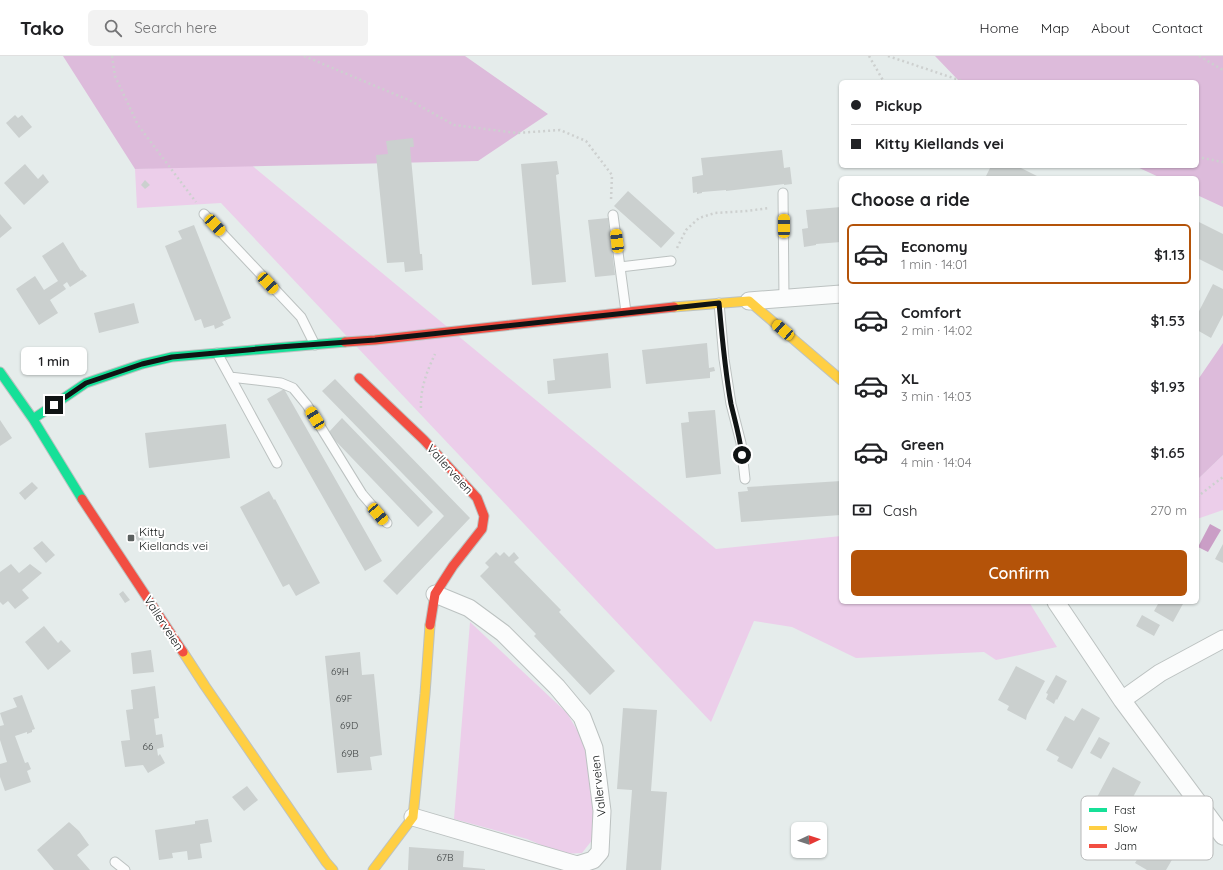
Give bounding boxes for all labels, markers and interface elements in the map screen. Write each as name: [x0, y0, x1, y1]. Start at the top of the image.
search box: [88, 10, 368, 46]
text: Tako: [20, 16, 64, 40]
icon: search: [102, 17, 124, 39]
text: Search here: [134, 18, 217, 37]
text: Home: [980, 19, 1019, 37]
text: Map: [1041, 19, 1069, 37]
text: About: [1091, 19, 1130, 37]
text: Contact: [1152, 19, 1203, 37]
text: Pickup: [875, 96, 922, 115]
text: Kitty Kiellands vei: [875, 134, 1004, 153]
text: Choose a ride: [851, 188, 970, 211]
car: [202, 212, 228, 238]
car: [778, 214, 790, 238]
car: [610, 228, 624, 254]
icon: car: [853, 236, 889, 272]
text: Economy: [901, 237, 968, 256]
text: $1.13: [1154, 245, 1185, 264]
text: 1 min · 14:01: [901, 256, 968, 272]
car: [255, 270, 281, 296]
icon: car: [853, 302, 889, 338]
text: Comfort: [901, 303, 962, 322]
text: $1.53: [1151, 311, 1185, 330]
car: [770, 318, 796, 342]
text: 2 min · 14:02: [901, 322, 972, 338]
callout: 1 min: [21, 347, 87, 375]
text: 1 min: [38, 353, 70, 369]
icon: car: [853, 368, 889, 404]
text: XL: [901, 369, 919, 388]
text: $1.93: [1151, 377, 1185, 396]
text: 3 min · 14:03: [901, 388, 972, 404]
route end: [45, 396, 63, 414]
car: [304, 405, 326, 431]
icon: car: [853, 434, 889, 470]
text: Green: [901, 435, 944, 454]
street label: Vallerveien: [424, 441, 476, 497]
text: $1.65: [1150, 443, 1185, 462]
route start: [733, 446, 751, 464]
text: 4 min · 14:04: [901, 454, 972, 470]
icon: cash: [851, 499, 873, 521]
car: [366, 501, 390, 527]
text: Cash: [883, 501, 917, 520]
text: 270 m: [1150, 502, 1187, 518]
place label: Kitty Kiellands vei: [139, 524, 208, 553]
marker: Kitty Kiellands vei: [126, 533, 136, 543]
button: Confirm: [851, 550, 1187, 596]
street label: Vallerveien: [141, 593, 187, 653]
house number: 69H: [331, 665, 349, 678]
house number: 69F: [336, 692, 353, 705]
house number: 69D: [340, 719, 358, 732]
house number: 66: [143, 740, 154, 753]
house number: 69B: [341, 747, 359, 760]
street label: Vallerveien: [587, 754, 609, 818]
legend: [1081, 796, 1213, 860]
text: Fast: [1114, 803, 1136, 817]
text: Slow: [1114, 821, 1138, 835]
north arrow: [791, 822, 827, 858]
map controls: [791, 822, 827, 858]
text: Jam: [1114, 839, 1137, 853]
house number: 67B: [436, 851, 454, 864]

